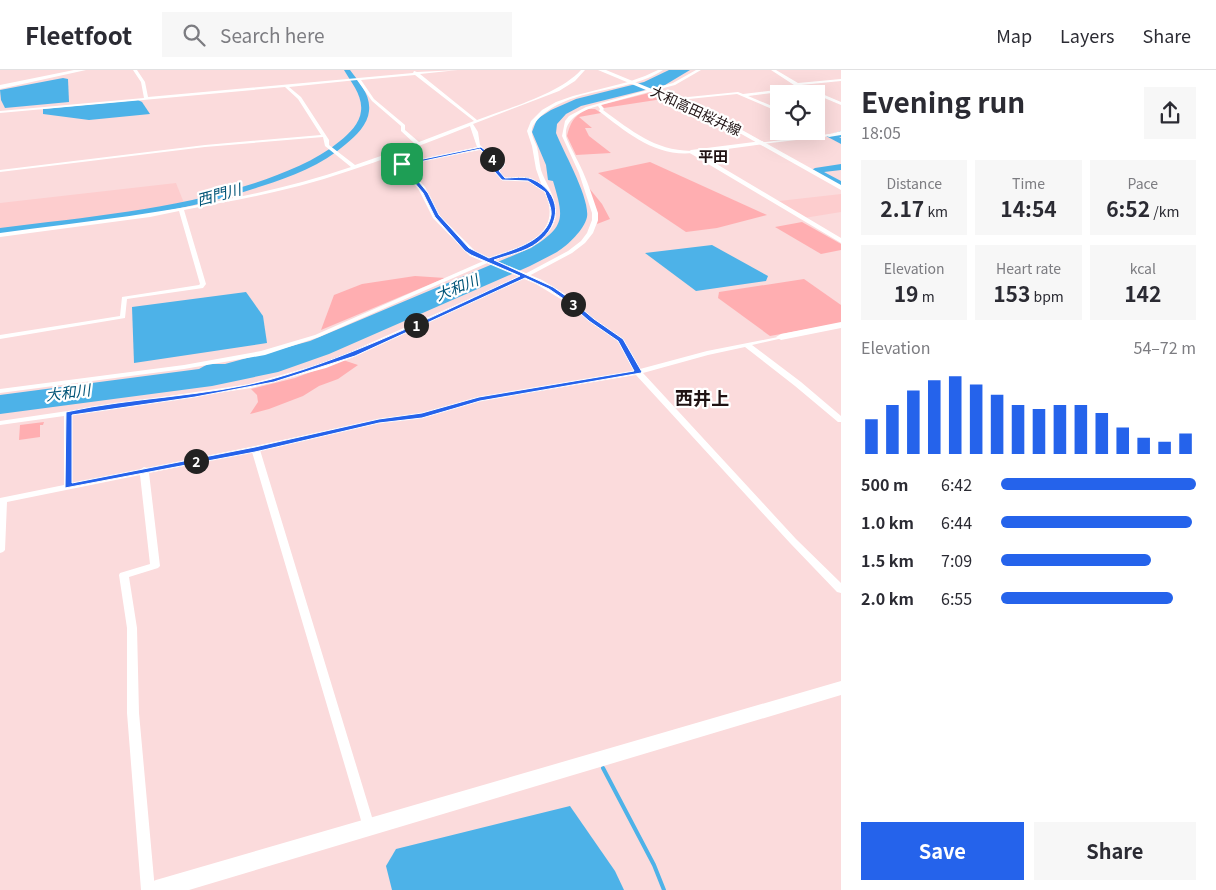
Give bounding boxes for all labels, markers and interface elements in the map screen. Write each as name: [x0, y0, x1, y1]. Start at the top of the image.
search box: [162, 12, 512, 57]
text: Fleetfoot: [25, 17, 132, 52]
icon: search: [180, 21, 208, 49]
text: Search here: [220, 21, 325, 48]
text: Map: [996, 22, 1032, 48]
text: Layers: [1060, 22, 1115, 48]
text: Share: [1143, 22, 1191, 48]
street label: 大和高田桜井線: [648, 80, 745, 140]
text: Evening run: [861, 81, 1025, 121]
map controls: [770, 85, 825, 140]
button: locate: [770, 85, 825, 140]
button: share: [1144, 87, 1196, 139]
text: 18:05: [861, 120, 901, 144]
pin: [381, 143, 423, 185]
district label: 平田: [698, 145, 728, 166]
pin: 4: [480, 146, 504, 172]
text: 4: [488, 149, 497, 169]
icon: arrive: [388, 150, 416, 178]
text: Distance: [886, 173, 942, 193]
text: Time: [1012, 173, 1045, 193]
text: Pace: [1128, 173, 1158, 193]
water label: 西門川: [194, 177, 245, 210]
text: 2.17: [880, 193, 924, 223]
text: 14:54: [1000, 193, 1057, 223]
text: 6:52: [1106, 193, 1150, 223]
text: km: [924, 201, 948, 221]
text: /km: [1150, 201, 1179, 221]
text: Elevation: [884, 258, 945, 278]
text: Heart rate: [996, 258, 1061, 278]
text: kcal: [1130, 258, 1156, 278]
water label: 大和川: [432, 268, 483, 305]
text: 19: [894, 278, 919, 308]
text: 153: [993, 278, 1030, 308]
text: 142: [1124, 278, 1161, 308]
text: m: [919, 286, 935, 306]
text: bpm: [1030, 286, 1064, 306]
pin: 3: [560, 292, 586, 316]
text: 3: [569, 294, 578, 314]
pin: 1: [404, 312, 428, 338]
text: 1: [412, 315, 421, 335]
text: Elevation: [861, 335, 930, 359]
text: 54–72 m: [1134, 335, 1196, 359]
water label: 大和川: [44, 378, 93, 405]
district label: 西井上: [675, 384, 729, 410]
pin: 2: [184, 448, 208, 474]
text: 2: [192, 451, 201, 471]
text: 500 m: [861, 472, 908, 496]
text: 6:42: [941, 472, 972, 496]
text: 1.0 km: [861, 510, 914, 534]
text: 6:44: [941, 510, 972, 534]
text: 1.5 km: [861, 548, 914, 572]
text: 7:09: [941, 548, 972, 572]
text: 2.0 km: [861, 586, 914, 610]
text: 6:55: [941, 586, 972, 610]
button: Save: [861, 822, 1024, 880]
button: Share: [1034, 822, 1196, 880]

